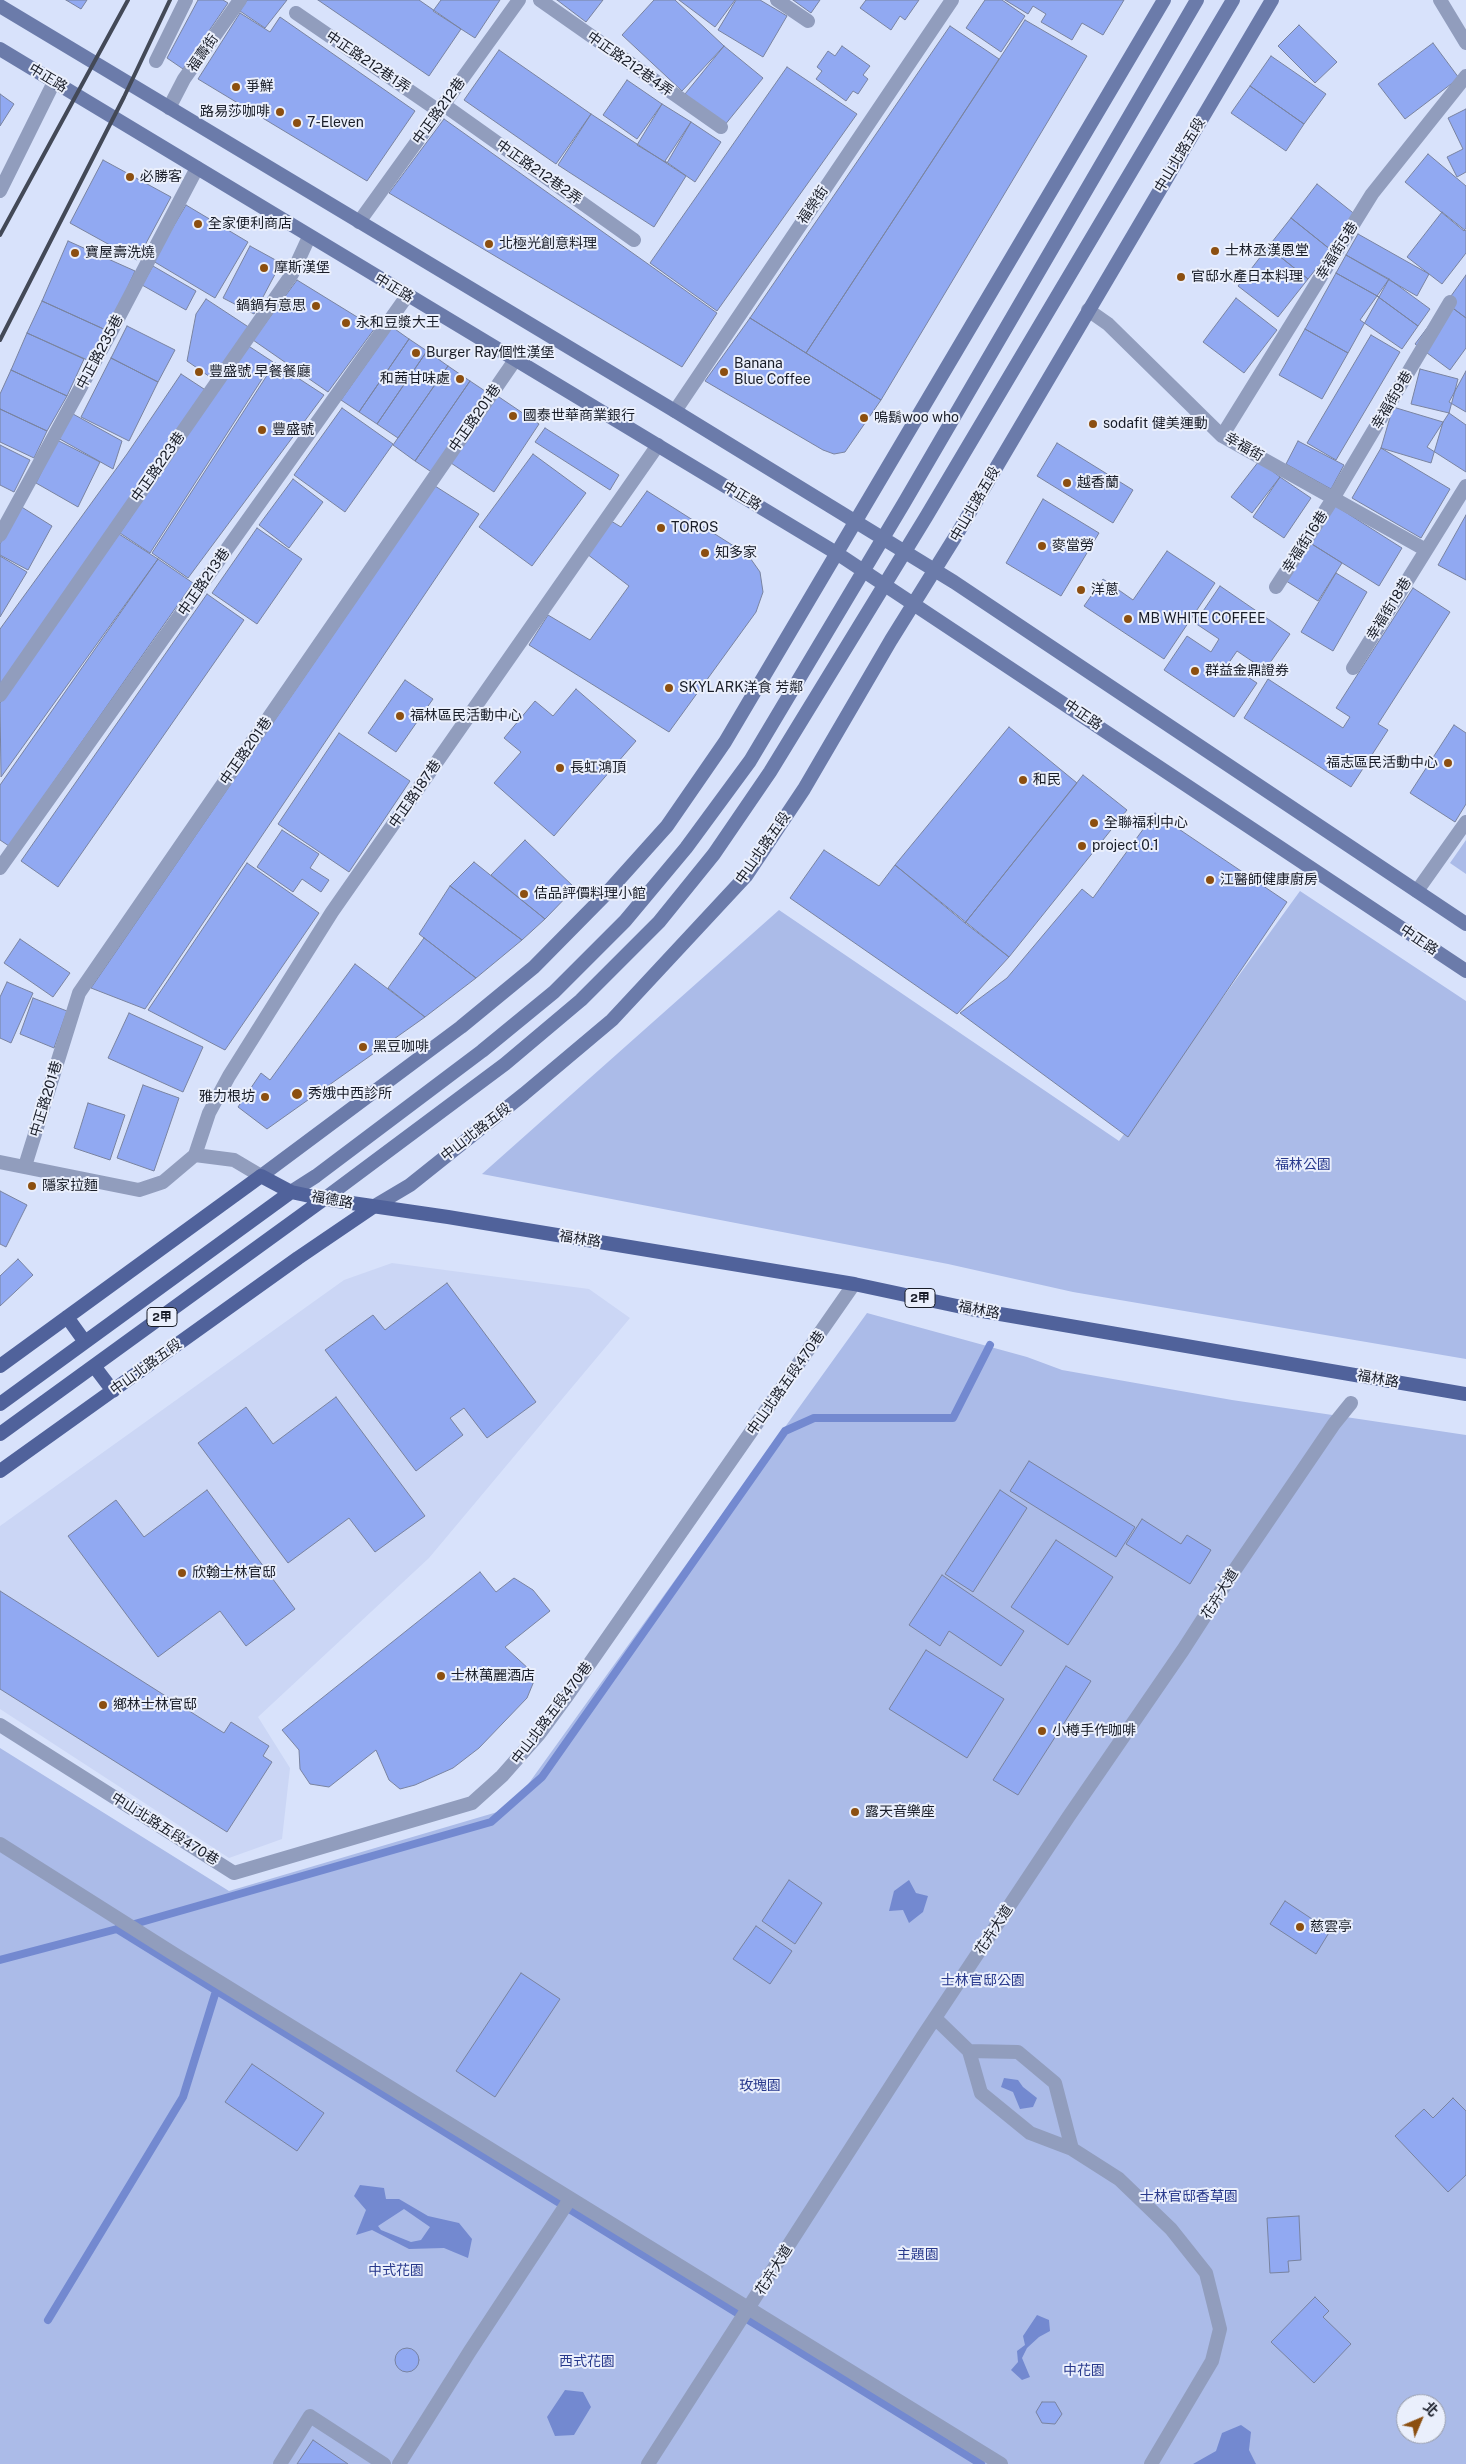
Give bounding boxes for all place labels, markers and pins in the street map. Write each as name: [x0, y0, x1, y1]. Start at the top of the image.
place label: 爭鮮: [246, 79, 274, 95]
marker: 爭鮮: [230, 81, 242, 93]
place label: 路易莎咖啡: [200, 104, 270, 120]
marker: 路易莎咖啡: [274, 106, 286, 118]
place label: 7-Eleven: [307, 115, 364, 131]
marker: 7-Eleven: [291, 117, 303, 129]
place label: 必勝客: [140, 169, 182, 185]
marker: 必勝客: [124, 171, 136, 183]
place label: 全家便利商店: [208, 216, 292, 232]
marker: 全家便利商店: [192, 218, 204, 230]
place label: 北極光創意料理: [499, 236, 597, 252]
marker: 北極光創意料理: [483, 238, 495, 250]
place label: 士林丞漢恩堂: [1225, 243, 1309, 259]
place label: 寶屋壽洗燒: [85, 245, 155, 261]
marker: 士林丞漢恩堂: [1209, 245, 1221, 257]
marker: 寶屋壽洗燒: [69, 247, 81, 259]
place label: 摩斯漢堡: [274, 260, 330, 276]
marker: 摩斯漢堡: [258, 262, 270, 274]
place label: 官邸水產日本料理: [1191, 269, 1303, 285]
marker: 官邸水產日本料理: [1175, 271, 1187, 283]
place label: 鍋鍋有意思: [236, 298, 306, 314]
marker: 鍋鍋有意思: [310, 300, 322, 312]
place label: 永和豆漿大王: [356, 315, 440, 331]
marker: 永和豆漿大王: [340, 317, 352, 329]
place label: Burger Ray個性漢堡: [426, 345, 554, 361]
marker: Burger Ray個性漢堡: [410, 347, 422, 359]
place label: Banana Blue Coffee: [734, 356, 811, 388]
place label: 豐盛號 早餐餐廳: [209, 364, 310, 380]
marker: 豐盛號 早餐餐廳: [193, 366, 205, 378]
marker: Banana Blue Coffee: [718, 366, 730, 378]
place label: 和茜甘味處: [380, 371, 450, 387]
marker: 和茜甘味處: [454, 373, 466, 385]
place label: 國泰世華商業銀行: [523, 408, 635, 424]
marker: 國泰世華商業銀行: [507, 410, 519, 422]
place label: 嗚鬍woo who: [874, 410, 959, 426]
marker: 嗚鬍woo who: [858, 412, 870, 424]
place label: sodafit 健美運動: [1103, 416, 1208, 432]
marker: sodafit 健美運動: [1087, 418, 1099, 430]
place label: 豐盛號: [272, 422, 314, 438]
marker: 豐盛號: [256, 424, 268, 436]
place label: 越香蘭: [1077, 475, 1119, 491]
marker: 越香蘭: [1061, 477, 1073, 489]
place label: TOROS: [671, 520, 718, 536]
marker: TOROS: [655, 522, 667, 534]
place label: 麥當勞: [1052, 538, 1094, 554]
marker: 麥當勞: [1036, 540, 1048, 552]
place label: 知多家: [715, 545, 757, 561]
marker: 知多家: [699, 547, 711, 559]
place label: 洋蔥: [1091, 582, 1119, 598]
marker: 洋蔥: [1075, 584, 1087, 596]
place label: MB WHITE COFFEE: [1138, 611, 1266, 627]
marker: MB WHITE COFFEE: [1122, 613, 1134, 625]
place label: 群益金鼎證券: [1205, 663, 1289, 679]
marker: 群益金鼎證券: [1189, 665, 1201, 677]
place label: SKYLARK洋食 芳鄰: [679, 680, 803, 696]
marker: SKYLARK洋食 芳鄰: [663, 682, 675, 694]
place label: 福林區民活動中心: [410, 708, 522, 724]
marker: 福林區民活動中心: [394, 710, 406, 722]
place label: 福志區民活動中心: [1326, 755, 1438, 771]
marker: 福志區民活動中心: [1442, 757, 1454, 769]
place label: 長虹鴻頂: [570, 760, 626, 776]
marker: 長虹鴻頂: [554, 762, 566, 774]
place label: 和民: [1033, 772, 1061, 788]
marker: 和民: [1017, 774, 1029, 786]
place label: 全聯福利中心: [1104, 815, 1188, 831]
marker: 全聯福利中心: [1088, 817, 1100, 829]
place label: project 0.1: [1092, 838, 1159, 854]
marker: project 0.1: [1076, 840, 1088, 852]
place label: 江醫師健康廚房: [1220, 872, 1318, 888]
marker: 江醫師健康廚房: [1204, 874, 1216, 886]
place label: 佶品評價料理小館: [534, 886, 646, 902]
marker: 佶品評價料理小館: [518, 888, 530, 900]
place label: 黑豆咖啡: [373, 1039, 429, 1055]
marker: 黑豆咖啡: [357, 1041, 369, 1053]
place label: 秀娥中西診所: [308, 1086, 392, 1102]
marker: 秀娥中西診所: [290, 1087, 304, 1101]
place label: 雅力根坊: [199, 1089, 255, 1105]
marker: 雅力根坊: [259, 1091, 271, 1103]
place label: 隱家拉麵: [42, 1178, 98, 1194]
marker: 隱家拉麵: [26, 1180, 38, 1192]
place label: 欣翰士林官邸: [192, 1565, 276, 1581]
marker: 欣翰士林官邸: [176, 1567, 188, 1579]
place label: 士林萬麗酒店: [451, 1668, 535, 1684]
marker: 士林萬麗酒店: [435, 1670, 447, 1682]
place label: 鄉林士林官邸: [113, 1697, 197, 1713]
marker: 鄉林士林官邸: [97, 1699, 109, 1711]
place label: 小樽手作咖啡: [1052, 1723, 1136, 1739]
marker: 小樽手作咖啡: [1036, 1725, 1048, 1737]
place label: 露天音樂座: [865, 1804, 935, 1820]
marker: 露天音樂座: [849, 1806, 861, 1818]
place label: 慈雲亭: [1310, 1919, 1352, 1935]
marker: 慈雲亭: [1294, 1921, 1306, 1933]

